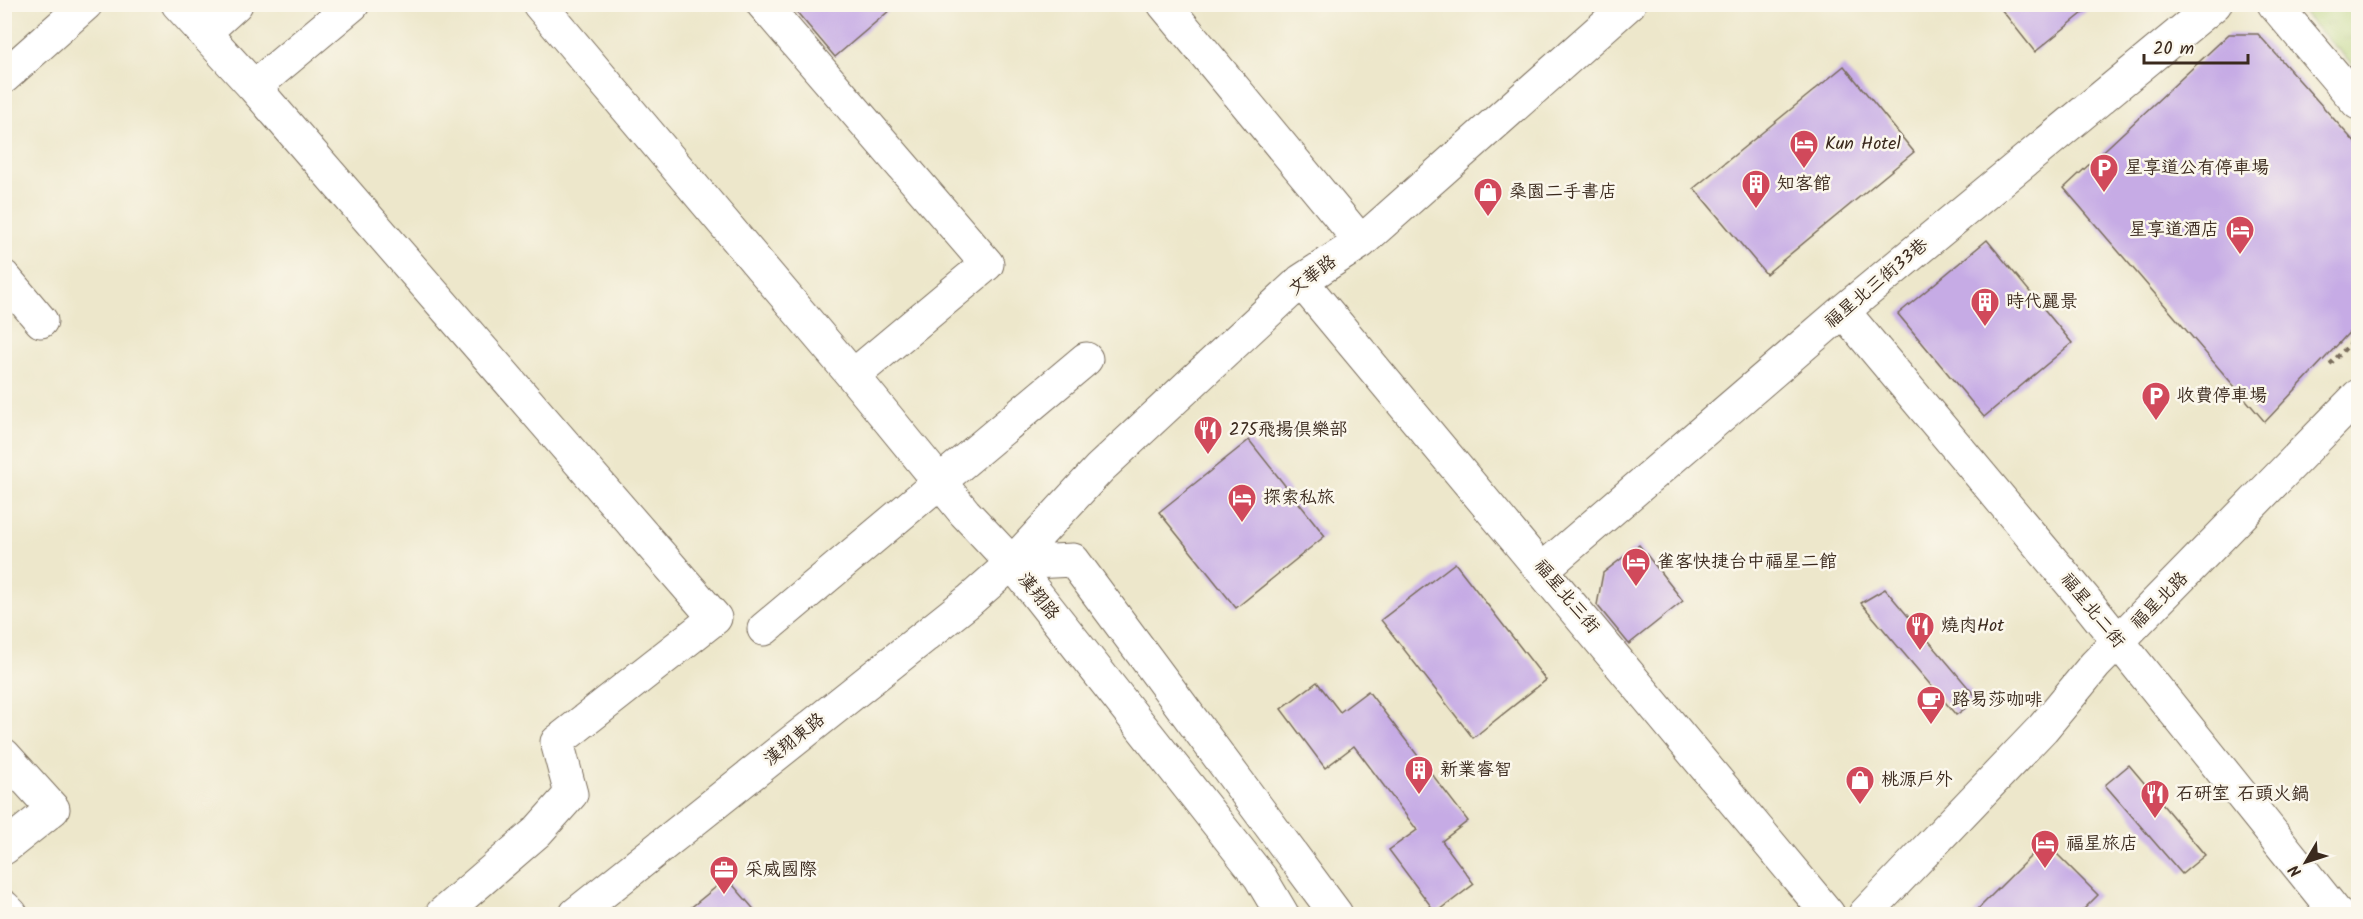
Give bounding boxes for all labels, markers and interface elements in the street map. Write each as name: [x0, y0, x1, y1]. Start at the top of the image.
scale bar: [2144, 27, 2248, 65]
text: 20 m: [2153, 35, 2194, 64]
hotel icon: Kun Hotel: [1788, 128, 1820, 170]
place label: Kun Hotel: [1825, 130, 1901, 159]
parking icon: 星享道公有停車場: [2088, 152, 2120, 194]
place label: 星享道公有停車場: [2125, 154, 2269, 183]
building icon: 知客館: [1740, 168, 1772, 210]
place label: 知客館: [1777, 170, 1831, 199]
shop icon: 桑園二手書店: [1472, 176, 1504, 218]
place label: 桑園二手書店: [1509, 178, 1617, 207]
hotel icon: 星享道酒店: [2224, 214, 2256, 256]
place label: 星享道酒店: [2129, 216, 2219, 245]
street label: 福星北三街33巷: [1818, 232, 1936, 336]
street label: 文華路: [1283, 248, 1343, 304]
building icon: 時代麗景: [1969, 286, 2001, 328]
place label: 時代麗景: [2006, 288, 2078, 317]
parking icon: 收費停車場: [2140, 380, 2172, 422]
place label: 收費停車場: [2177, 382, 2267, 411]
restaurant icon: 275飛揚俱樂部: [1192, 414, 1224, 456]
place label: 275飛揚俱樂部: [1229, 416, 1347, 445]
hotel icon: 探索私旅: [1226, 482, 1258, 524]
place label: 探索私旅: [1263, 484, 1335, 513]
hotel icon: 雀客快捷台中福星二館: [1620, 546, 1652, 588]
place label: 雀客快捷台中福星二館: [1657, 548, 1837, 577]
street label: 福星北三街: [1526, 553, 1606, 641]
street label: 福星北路: [2124, 565, 2196, 637]
street label: 漢翔路: [1010, 567, 1066, 627]
street label: 福星北二街: [2052, 567, 2132, 655]
restaurant icon: 燒肉Hot: [1904, 610, 1936, 652]
place label: 燒肉Hot: [1941, 612, 2005, 641]
cafe icon: 路易莎咖啡: [1915, 684, 1947, 726]
place label: 路易莎咖啡: [1952, 686, 2042, 715]
street label: 漢翔東路: [758, 706, 832, 774]
building icon: 新業睿智: [1403, 754, 1435, 796]
place label: 新業睿智: [1440, 756, 1512, 785]
shop icon: 桃源戶外: [1844, 764, 1876, 806]
place label: 桃源戶外: [1881, 766, 1953, 795]
restaurant icon: 石研室 石頭火鍋: [2139, 778, 2171, 820]
place label: 石研室 石頭火鍋: [2176, 780, 2309, 809]
hotel icon: 福星旅店: [2029, 828, 2061, 870]
place label: 福星旅店: [2066, 830, 2138, 859]
north arrow: [2276, 832, 2336, 892]
office icon: 采威國際: [708, 854, 740, 896]
place label: 采威國際: [745, 856, 817, 885]
text: N: [2283, 859, 2308, 882]

